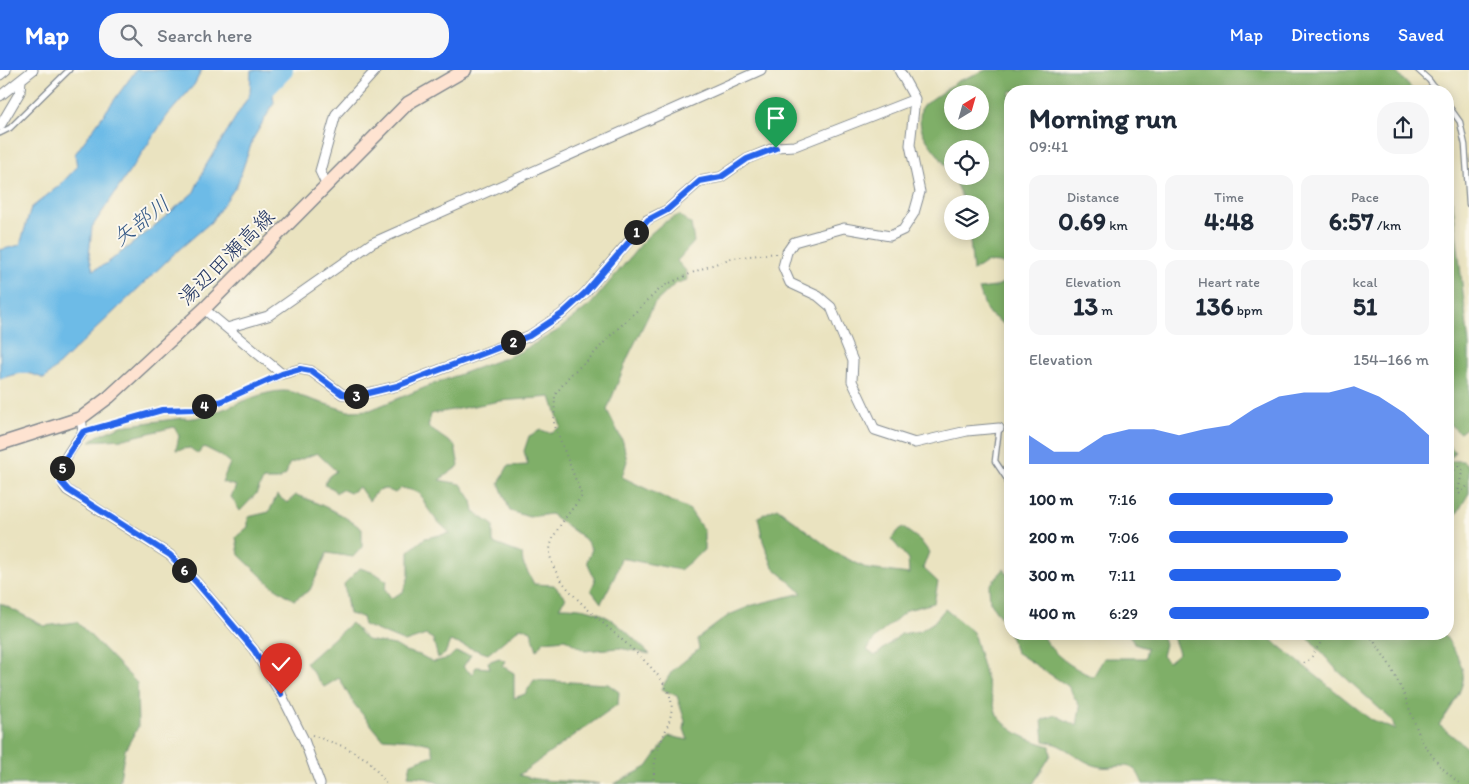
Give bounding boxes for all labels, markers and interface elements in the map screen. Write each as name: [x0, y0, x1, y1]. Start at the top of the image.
search box: [99, 13, 449, 58]
text: Map: [25, 21, 69, 50]
icon: search: [117, 21, 145, 49]
text: Search here: [157, 24, 252, 47]
text: Map: [1230, 24, 1263, 46]
text: Directions: [1291, 24, 1370, 46]
text: Saved: [1398, 24, 1444, 46]
north arrow: [944, 85, 989, 130]
map controls: [944, 85, 989, 240]
pin: [755, 97, 797, 148]
text: Morning run: [1029, 101, 1177, 135]
button: share: [1377, 102, 1429, 154]
icon: arrive: [762, 104, 790, 132]
text: 09:41: [1029, 137, 1068, 156]
button: locate: [944, 140, 989, 185]
text: Distance: [1067, 189, 1119, 206]
text: Time: [1214, 189, 1244, 206]
text: Pace: [1351, 189, 1379, 206]
water label: 矢部川: [107, 190, 175, 252]
button: layers: [944, 195, 989, 240]
street label: 湯辺田瀬高線: [173, 204, 279, 310]
text: 0.69: [1058, 206, 1106, 236]
text: 4:48: [1204, 206, 1254, 236]
text: 6:57: [1329, 206, 1374, 236]
text: km: [1106, 217, 1128, 234]
text: /km: [1374, 217, 1401, 234]
pin: 1: [624, 220, 648, 244]
text: 1: [633, 224, 640, 241]
text: Elevation: [1065, 274, 1121, 291]
text: Heart rate: [1198, 274, 1260, 291]
text: kcal: [1353, 274, 1377, 291]
text: 13: [1073, 291, 1098, 321]
text: 136: [1195, 291, 1234, 321]
text: 51: [1353, 291, 1377, 321]
text: m: [1098, 302, 1113, 319]
text: bpm: [1234, 302, 1263, 319]
pin: 2: [500, 330, 526, 354]
text: 2: [510, 334, 517, 351]
text: Elevation: [1029, 350, 1093, 369]
text: 154–166 m: [1353, 350, 1429, 369]
pin: 3: [344, 384, 368, 408]
text: 3: [353, 388, 360, 405]
pin: 4: [192, 394, 216, 418]
text: 4: [200, 398, 209, 415]
pin: 5: [50, 456, 74, 480]
text: 5: [59, 460, 66, 477]
text: 100 m: [1029, 490, 1073, 509]
text: 7:16: [1109, 490, 1137, 509]
text: 200 m: [1029, 528, 1074, 547]
text: 7:06: [1109, 528, 1139, 547]
pin: 6: [172, 558, 196, 582]
text: 6: [181, 562, 188, 579]
text: 300 m: [1029, 566, 1075, 585]
text: 7:11: [1109, 566, 1136, 585]
text: 400 m: [1029, 604, 1075, 623]
text: 6:29: [1109, 604, 1138, 623]
pin: [260, 643, 302, 694]
icon: check: [267, 650, 295, 678]

